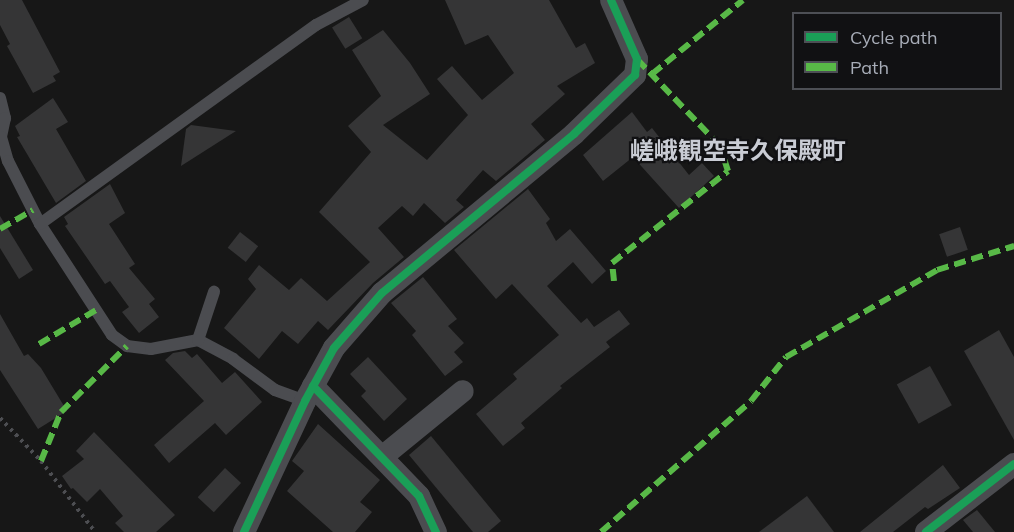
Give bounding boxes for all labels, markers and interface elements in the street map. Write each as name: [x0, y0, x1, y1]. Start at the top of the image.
legend: [792, 12, 1002, 90]
text: Cycle path: [850, 26, 937, 49]
text: Path: [850, 56, 889, 79]
district label: 嵯峨観空寺久保殿町: [630, 137, 846, 165]

